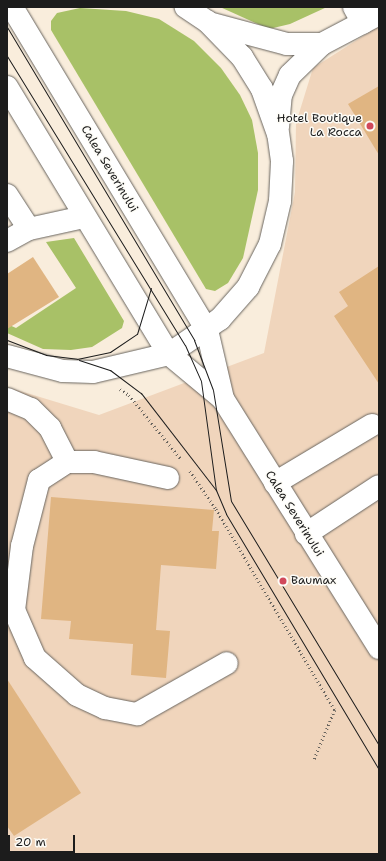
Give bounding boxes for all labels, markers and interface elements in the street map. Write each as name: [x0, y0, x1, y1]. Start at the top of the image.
place label: Hotel Boutique La Rocca: [277, 112, 362, 140]
marker: Hotel Boutique La Rocca: [365, 121, 375, 131]
street label: Calea Severinului: [77, 123, 141, 215]
street label: Calea Severinului: [262, 468, 326, 560]
place label: Baumax: [291, 574, 336, 588]
marker: Baumax: [278, 576, 288, 586]
scale bar: [10, 827, 77, 853]
text: 20 m: [15, 834, 46, 850]

